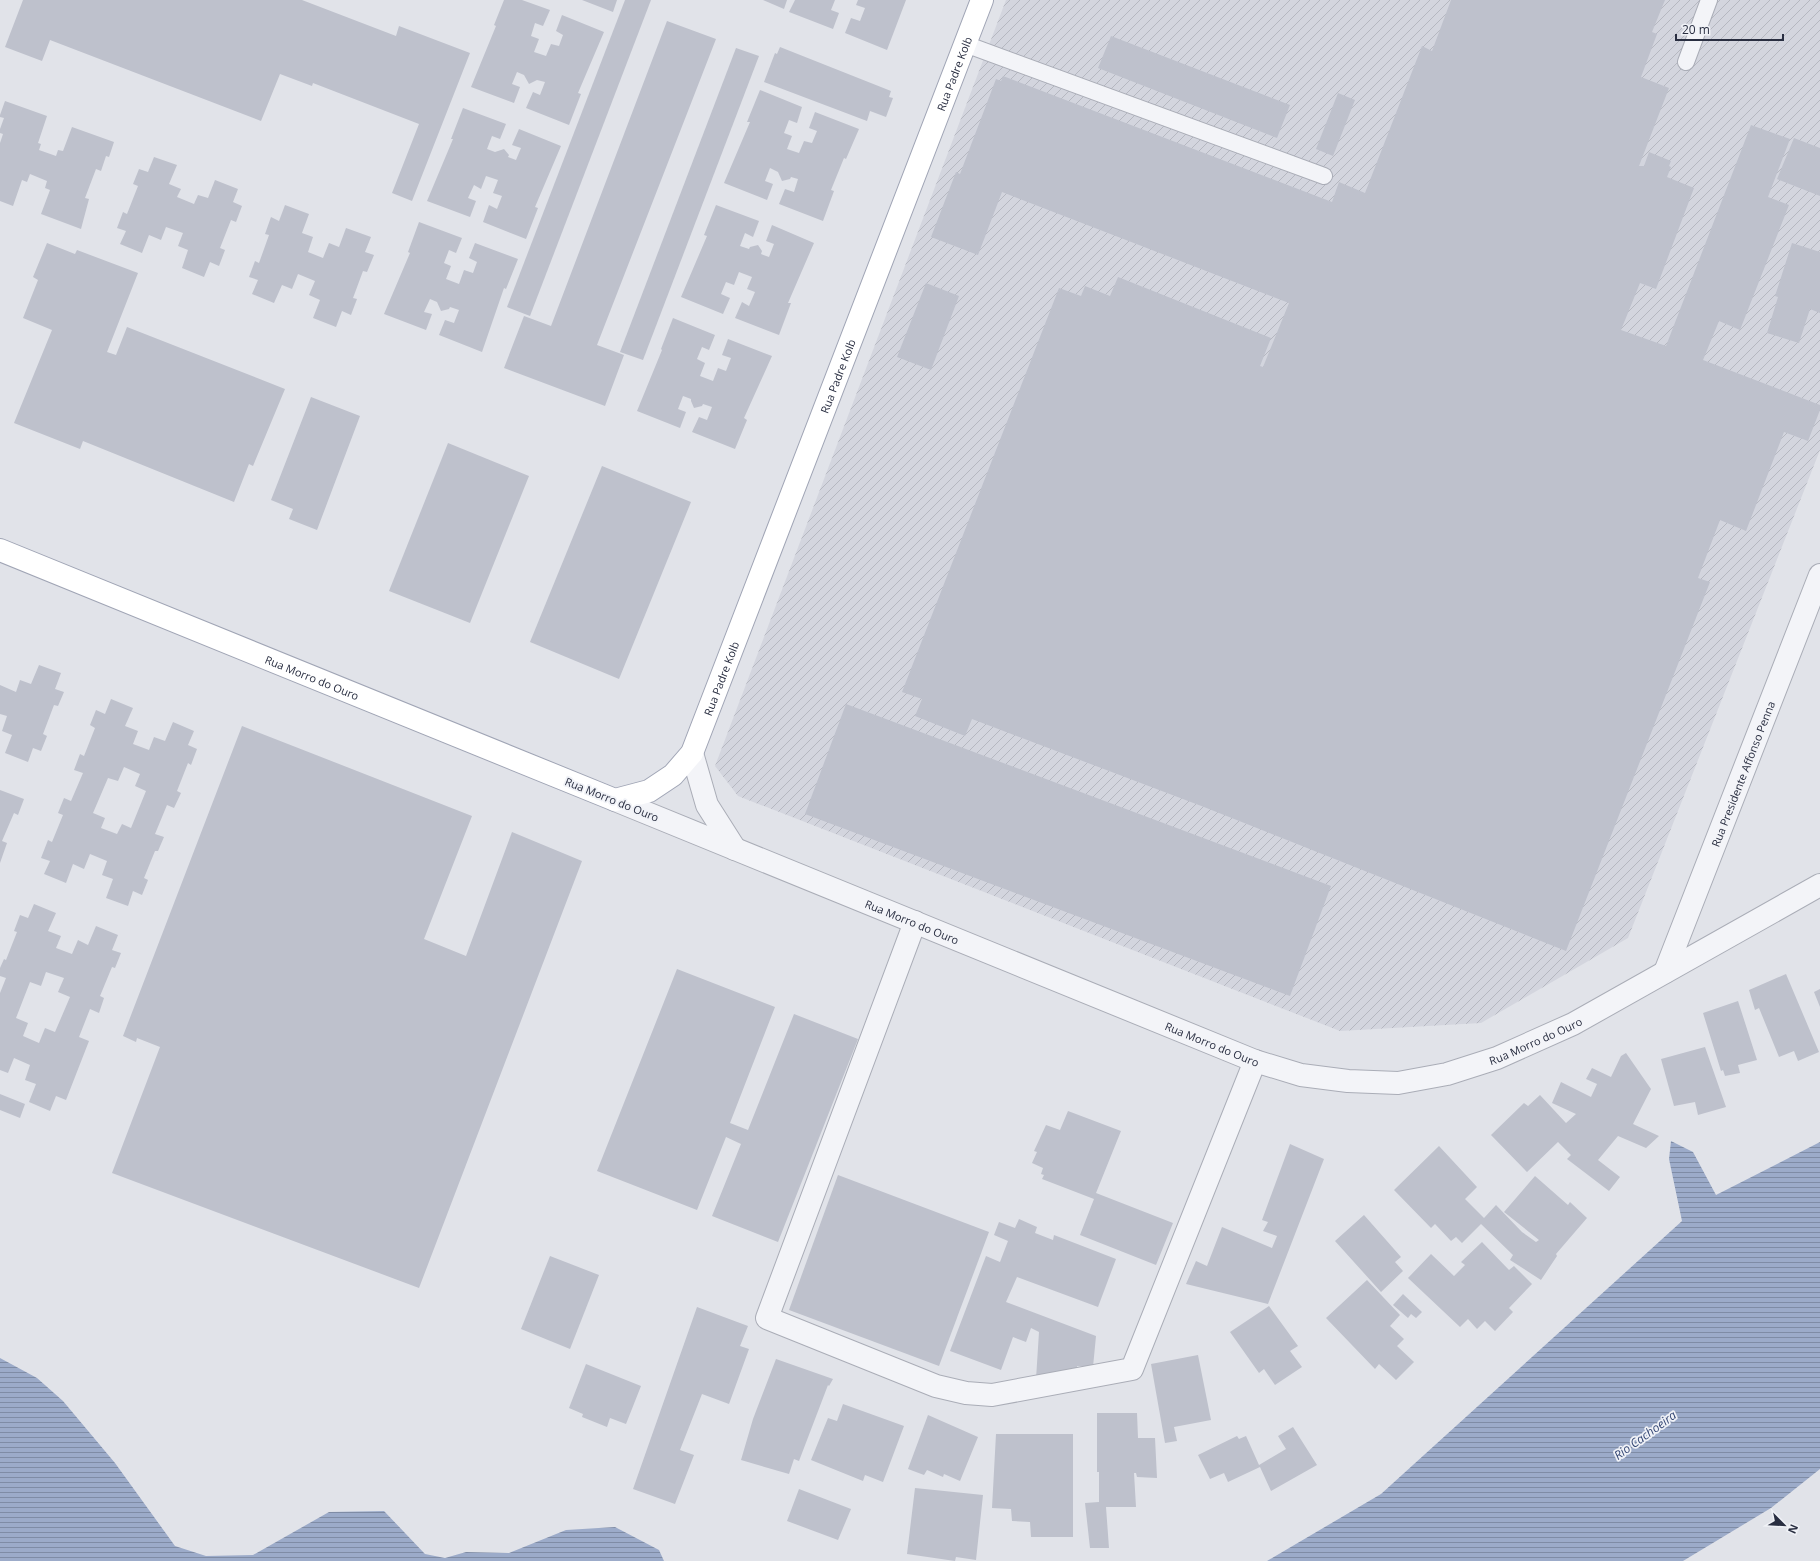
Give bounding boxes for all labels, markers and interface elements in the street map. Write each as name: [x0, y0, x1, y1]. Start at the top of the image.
scale bar: [1676, 16, 1783, 42]
text: 20 m: [1682, 21, 1710, 38]
street label: Rua Padre Kolb: [933, 34, 975, 113]
street label: Rua Padre Kolb: [816, 336, 858, 415]
street label: Rua Padre Kolb: [700, 639, 742, 718]
street label: Rua Morro do Ouro: [263, 651, 362, 703]
street label: Rua Presidente Affonso Penna: [1707, 698, 1778, 849]
street label: Rua Morro do Ouro: [563, 773, 662, 825]
street label: Rua Morro do Ouro: [863, 895, 962, 947]
street label: Rua Morro do Ouro: [1487, 1013, 1585, 1068]
street label: Rua Morro do Ouro: [1163, 1018, 1261, 1069]
water label: Rio Cachoeira: [1610, 1406, 1680, 1463]
north arrow: [1764, 1505, 1804, 1545]
text: N: [1785, 1522, 1802, 1536]

